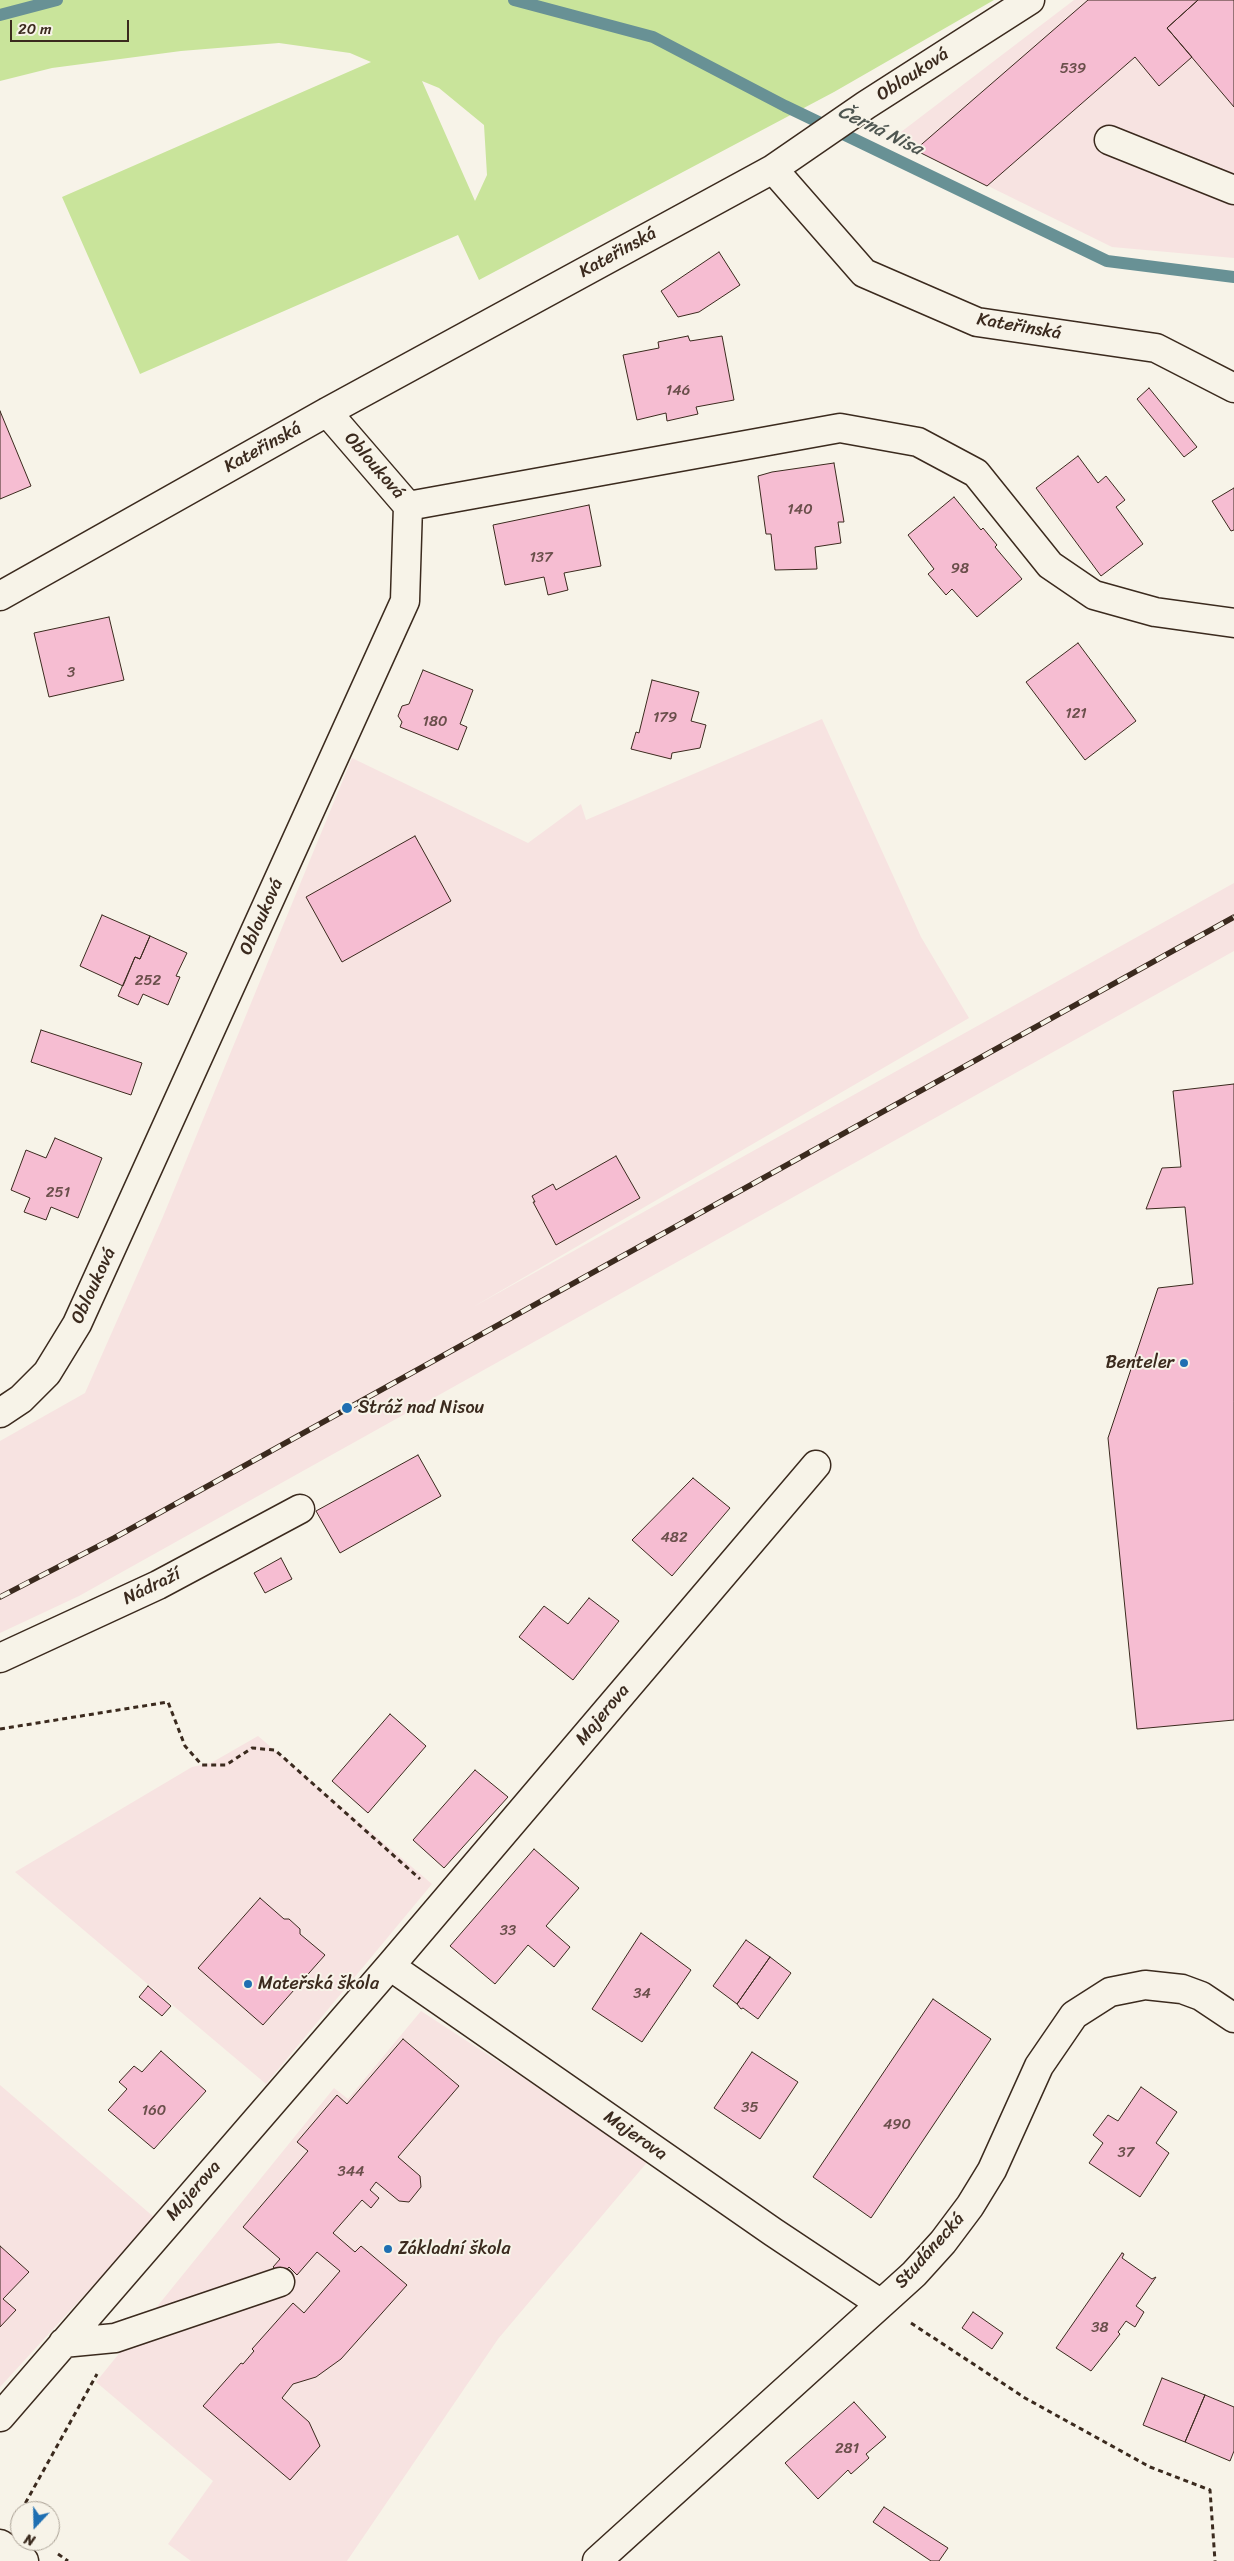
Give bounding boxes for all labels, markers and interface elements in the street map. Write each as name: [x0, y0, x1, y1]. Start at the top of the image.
scale bar: [12, 10, 131, 42]
text: 20 m: [18, 16, 52, 42]
street label: Oblouková: [873, 44, 953, 106]
house number: 539: [1060, 60, 1086, 78]
water label: Černá Nisa: [834, 101, 926, 161]
street label: Kateřinská: [576, 223, 660, 283]
street label: Kateřinská: [975, 309, 1063, 345]
house number: 146: [666, 382, 690, 400]
street label: Kateřinská: [221, 418, 305, 478]
street label: Oblouková: [339, 428, 409, 504]
house number: 140: [787, 501, 813, 519]
house number: 137: [529, 549, 553, 567]
house number: 98: [951, 560, 969, 578]
house number: 3: [67, 664, 75, 682]
house number: 121: [1065, 705, 1087, 723]
house number: 179: [653, 709, 677, 727]
house number: 180: [423, 713, 447, 731]
street label: Oblouková: [236, 875, 288, 959]
house number: 252: [135, 972, 161, 990]
house number: 251: [46, 1184, 70, 1202]
street label: Oblouková: [67, 1245, 121, 1327]
place label: Benteler: [1105, 1352, 1174, 1374]
marker: Benteler: [1178, 1357, 1190, 1369]
place label: Stráž nad Nisou: [358, 1397, 484, 1419]
marker: Stráž nad Nisou: [340, 1401, 354, 1415]
house number: 482: [660, 1529, 688, 1547]
street label: Nádraží: [120, 1564, 184, 1610]
street label: Majerova: [571, 1680, 635, 1750]
house number: 33: [500, 1922, 516, 1940]
place label: Mateřská škola: [258, 1973, 379, 1995]
marker: Mateřská škola: [242, 1978, 254, 1990]
house number: 34: [633, 1985, 651, 2003]
house number: 35: [741, 2099, 759, 2117]
house number: 160: [142, 2102, 166, 2120]
street label: Majerova: [599, 2106, 671, 2166]
house number: 490: [883, 2116, 911, 2134]
house number: 37: [1118, 2144, 1134, 2162]
street label: Majerova: [162, 2157, 226, 2225]
house number: 344: [338, 2163, 364, 2181]
street label: Studánecká: [891, 2209, 969, 2293]
place label: Základní škola: [398, 2238, 511, 2260]
marker: Základní škola: [382, 2243, 394, 2255]
house number: 38: [1091, 2319, 1109, 2337]
house number: 281: [835, 2440, 859, 2458]
north arrow: [10, 2501, 60, 2551]
text: N: [21, 2526, 39, 2553]

